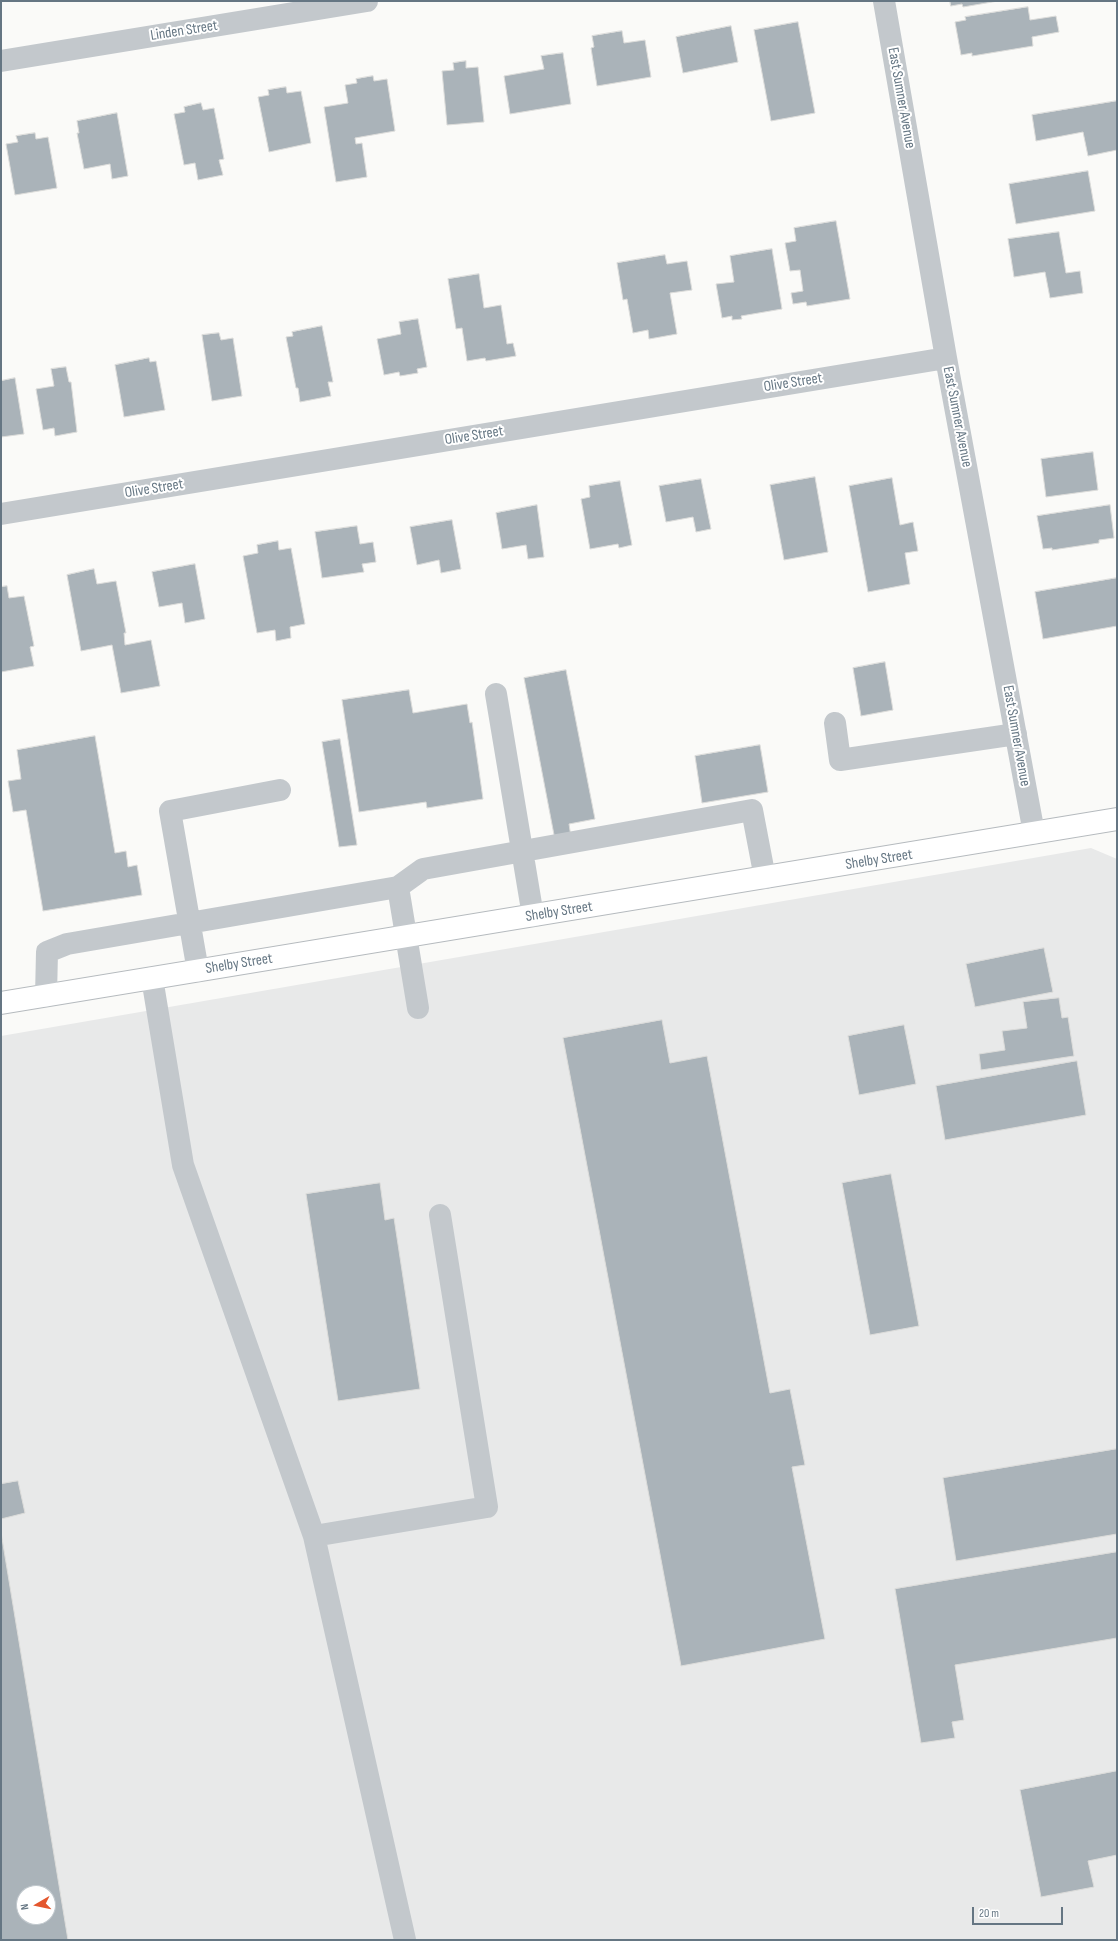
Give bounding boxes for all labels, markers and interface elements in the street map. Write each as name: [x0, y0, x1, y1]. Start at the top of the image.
street label: Linden Street: [149, 17, 219, 45]
street label: East Sumner Avenue: [883, 46, 919, 150]
street label: East Sumner Avenue: [938, 365, 976, 469]
street label: Olive Street: [762, 369, 824, 397]
street label: Olive Street: [443, 422, 505, 450]
street label: Olive Street: [123, 475, 185, 503]
street label: East Sumner Avenue: [998, 684, 1034, 788]
street label: Shelby Street: [844, 846, 914, 874]
street label: Shelby Street: [524, 898, 594, 926]
street label: Shelby Street: [204, 950, 274, 978]
north arrow: [16, 1885, 56, 1925]
scale bar: [974, 1899, 1065, 1925]
text: N: [18, 1903, 32, 1911]
text: 20 m: [979, 1906, 999, 1921]

